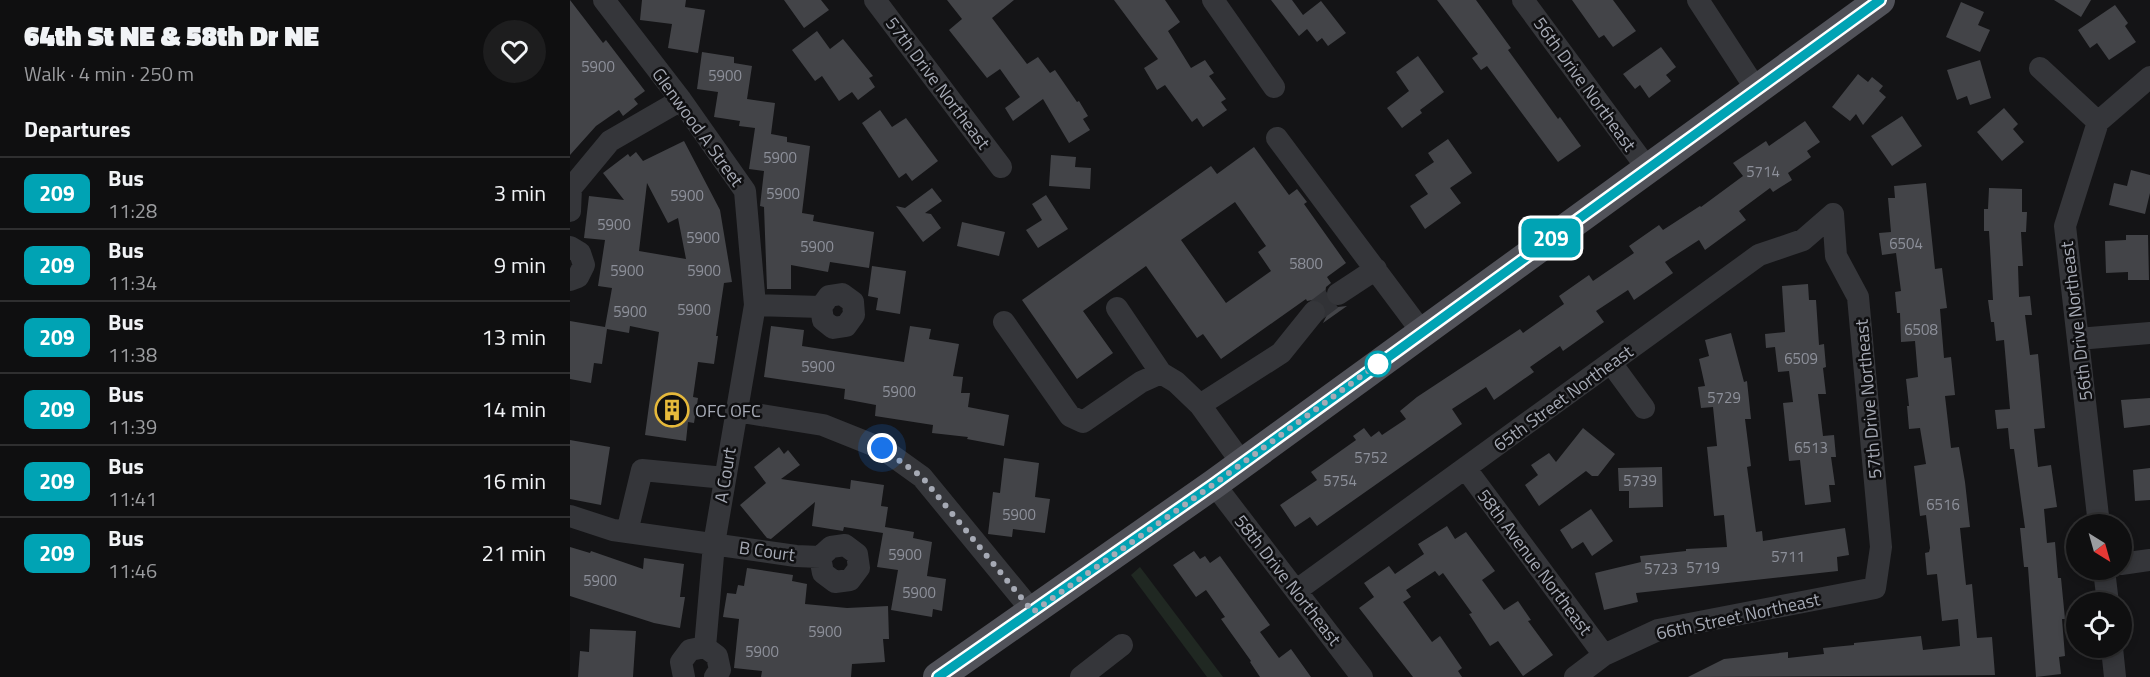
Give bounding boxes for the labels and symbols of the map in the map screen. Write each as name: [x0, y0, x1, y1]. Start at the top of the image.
street label: 57th Drive Northeast: [879, 11, 997, 156]
street label: 56th Drive Northeast: [1527, 11, 1643, 157]
house number: 5900: [581, 55, 615, 78]
street label: Glenwood A Street: [646, 62, 751, 193]
house number: 5900: [708, 64, 742, 87]
house number: 5900: [763, 146, 797, 169]
house number: 5714: [1746, 160, 1780, 183]
house number: 5900: [766, 182, 800, 205]
house number: 5900: [670, 184, 704, 207]
house number: 5900: [597, 213, 631, 236]
line badge: 209: [1516, 218, 1586, 258]
house number: 5900: [686, 226, 720, 249]
house number: 6504: [1889, 232, 1923, 255]
house number: 5900: [800, 235, 834, 258]
street label: 56th Drive Northeast: [2053, 239, 2099, 402]
house number: 5800: [1289, 252, 1323, 275]
house number: 5900: [610, 259, 644, 282]
house number: 5900: [687, 259, 721, 282]
house number: 5900: [677, 298, 711, 321]
house number: 5900: [613, 300, 647, 323]
street label: 57th Drive Northeast: [1848, 317, 1888, 480]
house number: 6508: [1904, 318, 1938, 341]
street label: 65th Street Northeast: [1487, 338, 1639, 458]
house number: 6509: [1784, 347, 1818, 370]
unlabelled marker: [1365, 351, 1391, 377]
house number: 5900: [801, 355, 835, 378]
house number: 5900: [882, 380, 916, 403]
house number: 5729: [1707, 386, 1741, 409]
building icon: OFC OFC: [654, 392, 690, 428]
place label: OFC OFC: [695, 397, 761, 424]
your location: [867, 433, 897, 463]
house number: 6513: [1794, 436, 1828, 459]
street label: A Court: [707, 445, 743, 505]
house number: 5752: [1354, 446, 1388, 469]
house number: 5754: [1323, 469, 1357, 492]
house number: 5739: [1623, 469, 1657, 492]
street label: 58th Avenue Northeast: [1471, 483, 1599, 641]
house number: 6516: [1926, 493, 1960, 516]
house number: 5900: [1002, 503, 1036, 526]
street label: 58th Drive Northeast: [1228, 509, 1348, 652]
north arrow: [2066, 514, 2132, 580]
street label: B Court: [737, 534, 797, 568]
house number: 5900: [888, 543, 922, 566]
house number: 5711: [1771, 545, 1805, 568]
house number: 5719: [1686, 556, 1720, 579]
house number: 5723: [1644, 557, 1678, 580]
house number: 5900: [583, 569, 617, 592]
house number: 5900: [902, 581, 936, 604]
street label: 66th Street Northeast: [1653, 585, 1823, 647]
house number: 5900: [808, 620, 842, 643]
house number: 5900: [745, 640, 779, 663]

